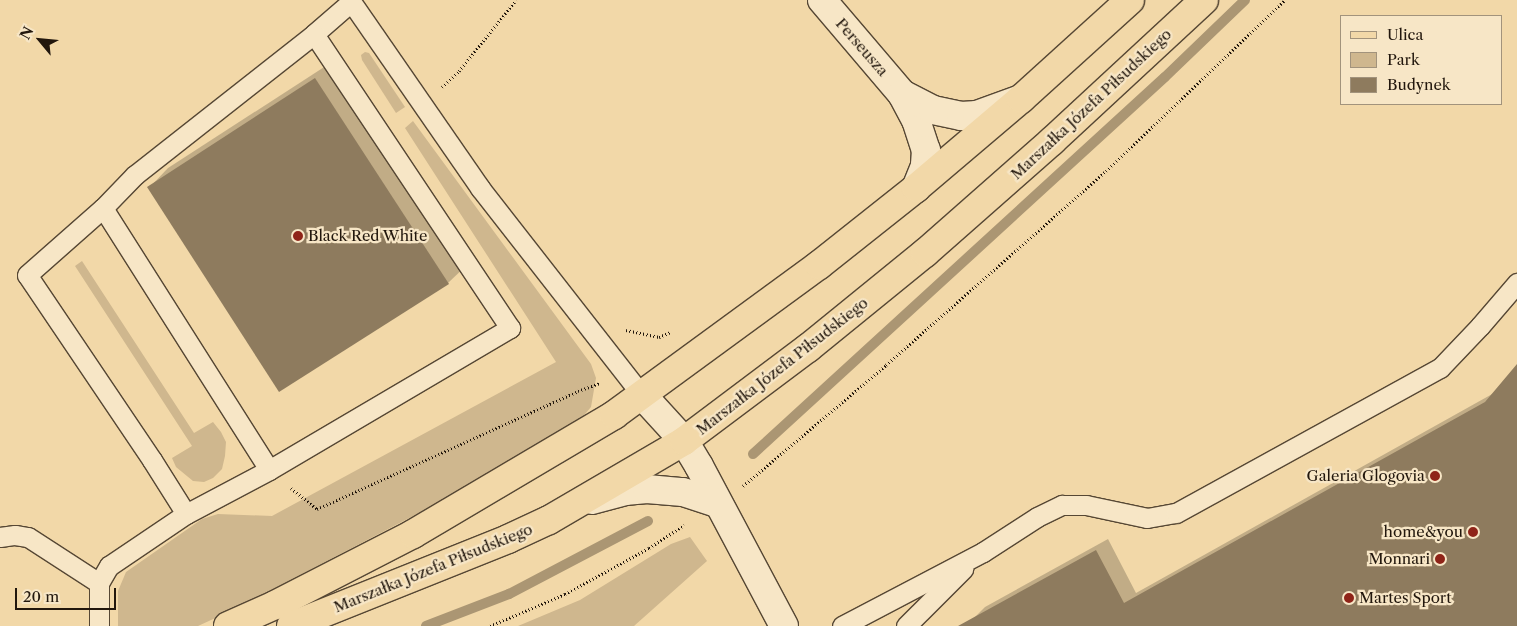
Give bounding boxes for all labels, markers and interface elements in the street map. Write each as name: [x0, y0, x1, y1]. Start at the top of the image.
street label: Perseusza: [832, 14, 892, 80]
north arrow: [15, 15, 65, 65]
legend: [1340, 15, 1502, 105]
text: N: [16, 23, 38, 43]
street label: Marszałka Józefa Piłsudskiego: [1007, 25, 1175, 183]
text: Ulica: [1387, 25, 1423, 44]
text: Park: [1387, 50, 1420, 69]
text: Budynek: [1387, 75, 1451, 94]
place label: Black Red White: [308, 227, 428, 245]
marker: Black Red White: [292, 230, 304, 242]
street label: Marszałka Józefa Piłsudskiego: [692, 293, 872, 439]
place label: Galeria Glogovia: [1306, 467, 1425, 485]
marker: Galeria Glogovia: [1429, 470, 1441, 482]
street label: Marszałka Józefa Piłsudskiego: [331, 520, 535, 616]
place label: home&you: [1384, 523, 1463, 541]
marker: home&you: [1467, 526, 1479, 538]
place label: Monnari: [1368, 550, 1430, 568]
marker: Monnari: [1434, 553, 1446, 565]
scale bar: [18, 578, 119, 610]
text: 20 m: [23, 587, 59, 606]
place label: Martes Sport: [1359, 589, 1451, 607]
marker: Martes Sport: [1343, 592, 1355, 604]

